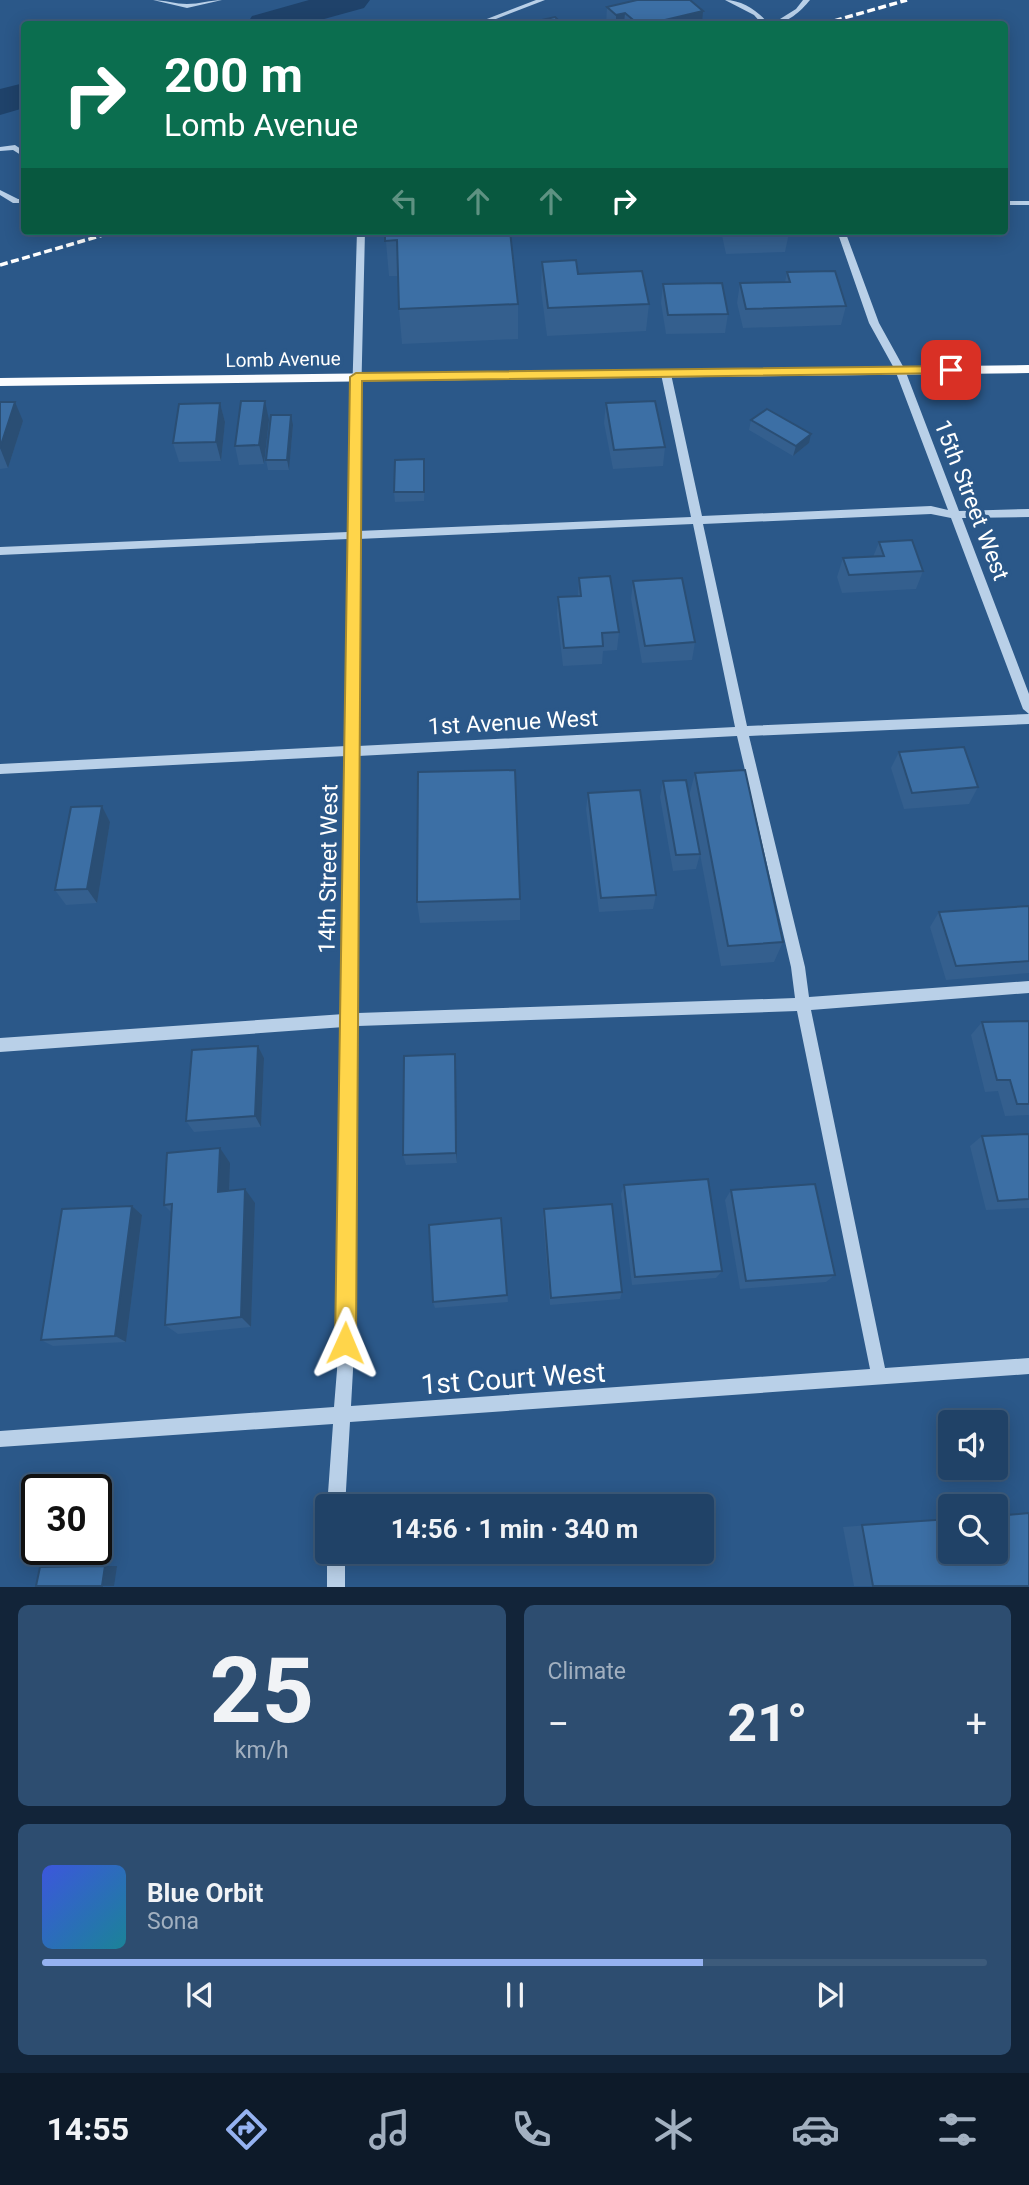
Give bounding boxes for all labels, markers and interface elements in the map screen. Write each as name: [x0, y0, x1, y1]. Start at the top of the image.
text: 200 m: [164, 47, 303, 104]
icon: right: [49, 49, 140, 140]
text: Lomb Avenue: [164, 106, 358, 144]
icon: left: [386, 182, 424, 220]
icon: ahead: [459, 182, 497, 220]
icon: ahead: [532, 182, 570, 220]
icon: right: [605, 182, 643, 220]
pin: [921, 340, 981, 400]
street label: Lomb Avenue: [225, 347, 341, 372]
icon: arrive: [932, 351, 970, 389]
street label: 15th Street West: [929, 416, 1015, 584]
street label: 1st Avenue West: [427, 705, 599, 740]
street label: 14th Street West: [314, 784, 343, 954]
position arrow: [308, 1306, 382, 1380]
street label: 1st Court West: [420, 1356, 606, 1401]
map controls: [938, 1410, 1008, 1564]
button: sound: [938, 1410, 1008, 1480]
speed limit sign: 30: [21, 1474, 112, 1565]
button: search: [938, 1494, 1008, 1564]
text: 14:56 · 1 min · 340 m: [391, 1514, 638, 1544]
text: 25: [210, 1638, 314, 1744]
text: Climate: [548, 1658, 626, 1685]
text: 21°: [727, 1693, 807, 1754]
text: −: [548, 1702, 569, 1746]
text: +: [965, 1702, 987, 1746]
text: km/h: [235, 1737, 289, 1764]
text: Blue Orbit: [147, 1878, 263, 1908]
text: Sona: [147, 1908, 199, 1935]
icon: previous: [181, 1976, 219, 2014]
icon: pause: [496, 1976, 534, 2014]
icon: next: [811, 1976, 849, 2014]
icon: directions: [222, 2105, 271, 2154]
icon: music: [365, 2105, 414, 2154]
icon: phone: [507, 2105, 556, 2154]
icon: climate: [649, 2105, 698, 2154]
icon: car: [791, 2105, 840, 2154]
icon: filters: [933, 2105, 982, 2154]
text: 14:55: [47, 2110, 129, 2148]

